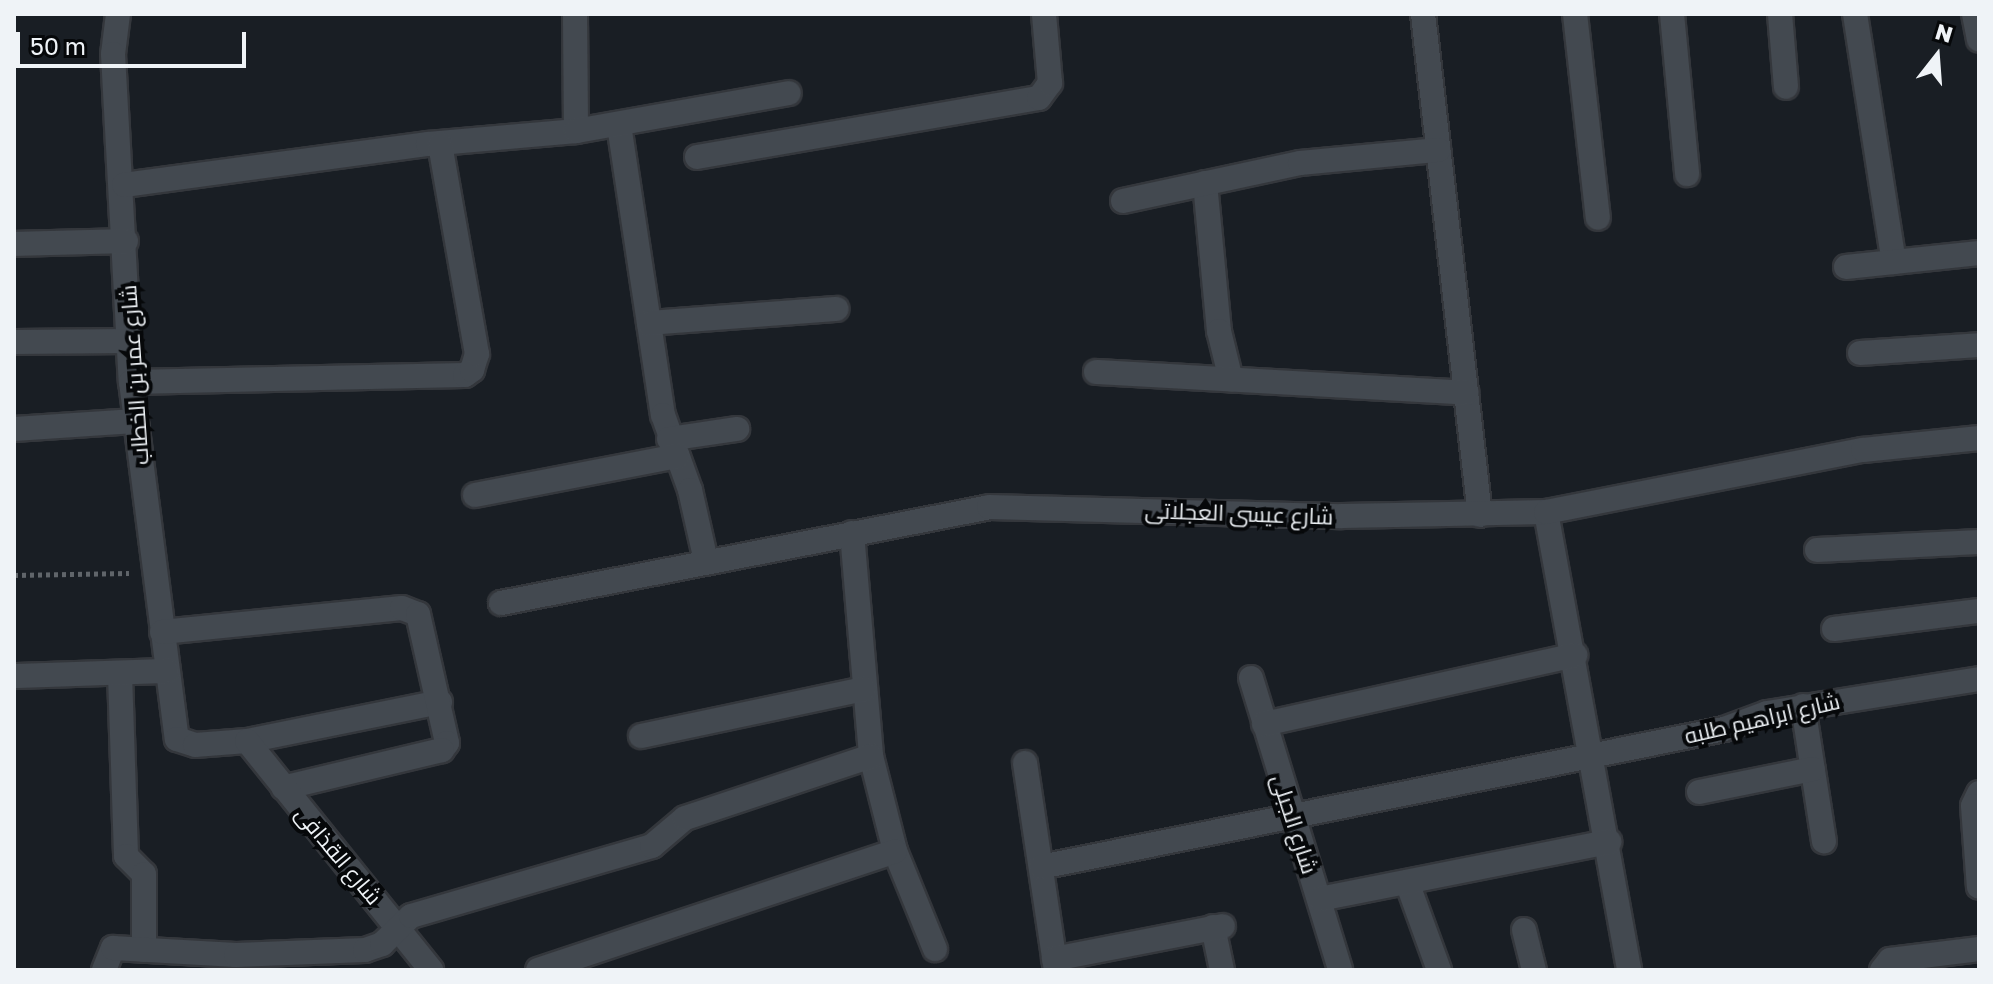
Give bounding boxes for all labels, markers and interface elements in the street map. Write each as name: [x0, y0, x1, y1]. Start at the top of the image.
scale bar: [20, 16, 250, 66]
north arrow: [1897, 16, 1977, 96]
text: N: [1932, 17, 1956, 48]
text: 50 m: [30, 31, 86, 60]
street label: شارع عمر بن الخطاب: [115, 284, 153, 466]
street label: شارع عيسى العجلاتى: [1144, 497, 1334, 529]
street label: شارع ابراهيم طلبه: [1682, 687, 1842, 749]
street label: شارع الجبلى: [1267, 771, 1323, 877]
street label: شارع القذافى: [290, 800, 388, 910]

